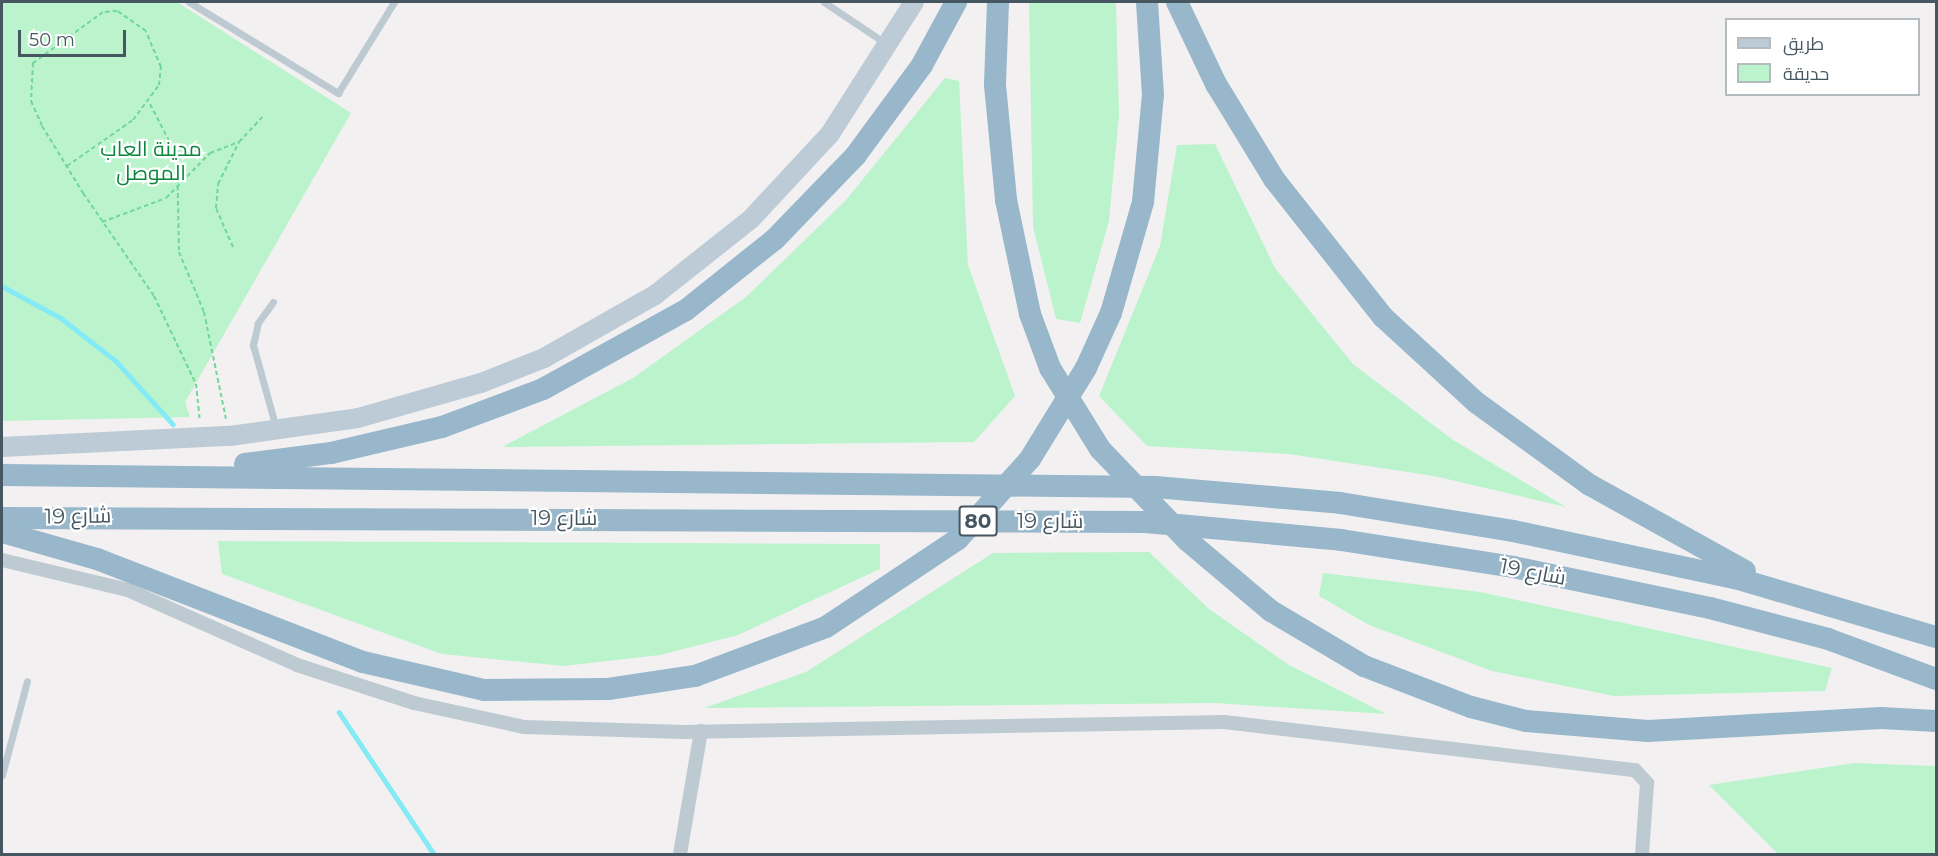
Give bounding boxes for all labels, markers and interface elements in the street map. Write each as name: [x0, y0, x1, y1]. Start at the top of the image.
scale bar: [21, 18, 129, 56]
legend: [1725, 18, 1920, 96]
text: 50 m: [29, 29, 75, 51]
text: طريق: [1783, 33, 1824, 55]
text: حديقة: [1783, 63, 1829, 85]
park label: مدينة العاب الموصل: [100, 136, 202, 186]
street label: شارع 19: [45, 503, 111, 529]
road number: 80: [958, 504, 998, 538]
street label: شارع 19: [531, 505, 597, 531]
street label: شارع 19: [1017, 508, 1083, 534]
street label: شارع 19: [1498, 553, 1568, 591]

